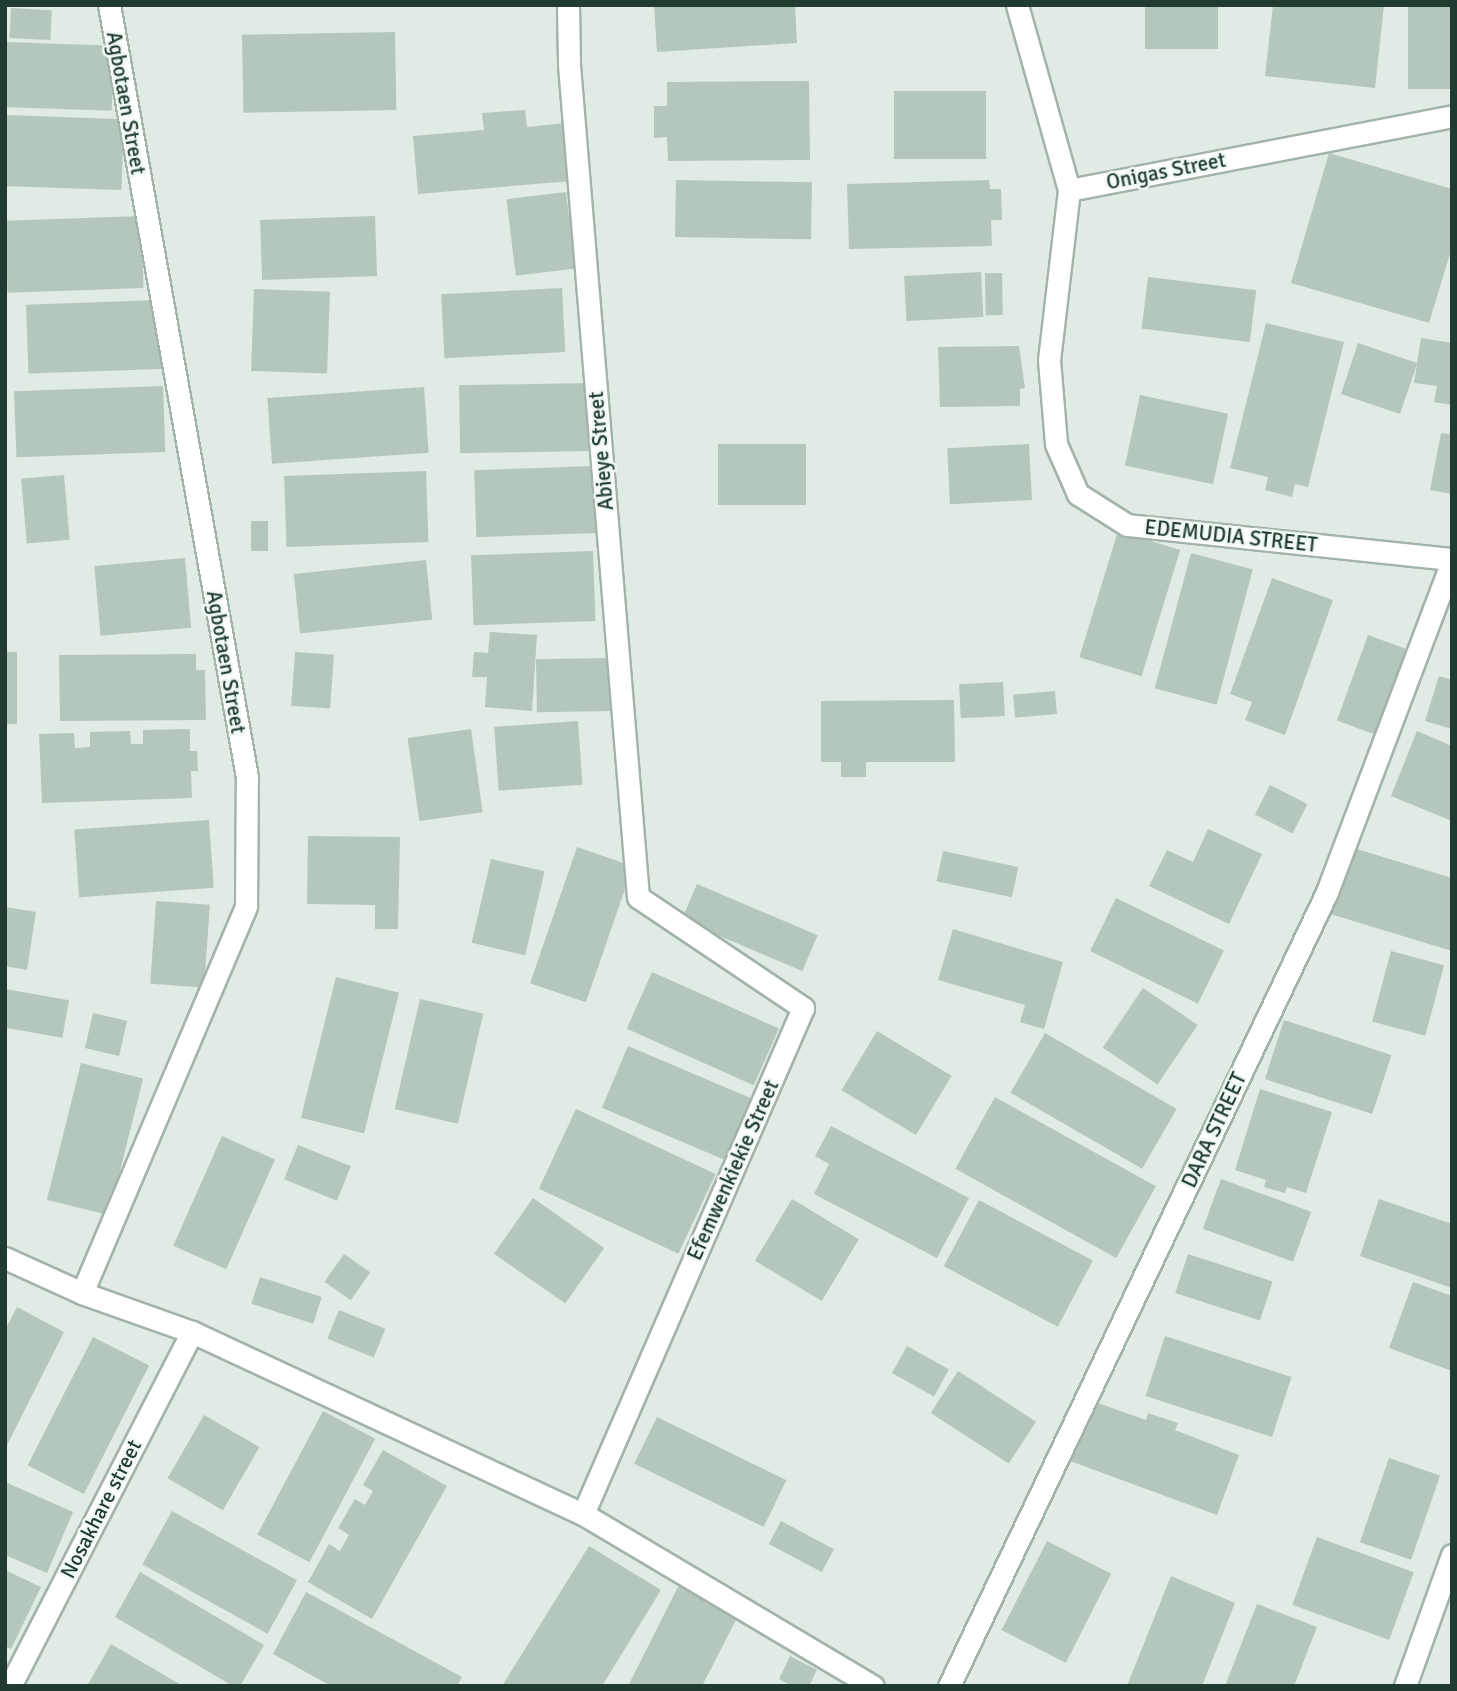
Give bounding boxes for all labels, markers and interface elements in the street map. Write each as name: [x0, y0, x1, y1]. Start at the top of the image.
street label: Agbotaen Street: [101, 30, 151, 176]
street label: Onigas Street: [1104, 147, 1228, 195]
street label: Abieye Street: [583, 390, 619, 512]
street label: EDEMUDIA STREET: [1143, 514, 1319, 558]
street label: Agbotaen Street: [201, 589, 251, 735]
street label: DARA STREET: [1176, 1068, 1252, 1192]
street label: Efemwenkiekie Street: [682, 1076, 784, 1264]
street label: Nosakhare street: [55, 1435, 147, 1583]

